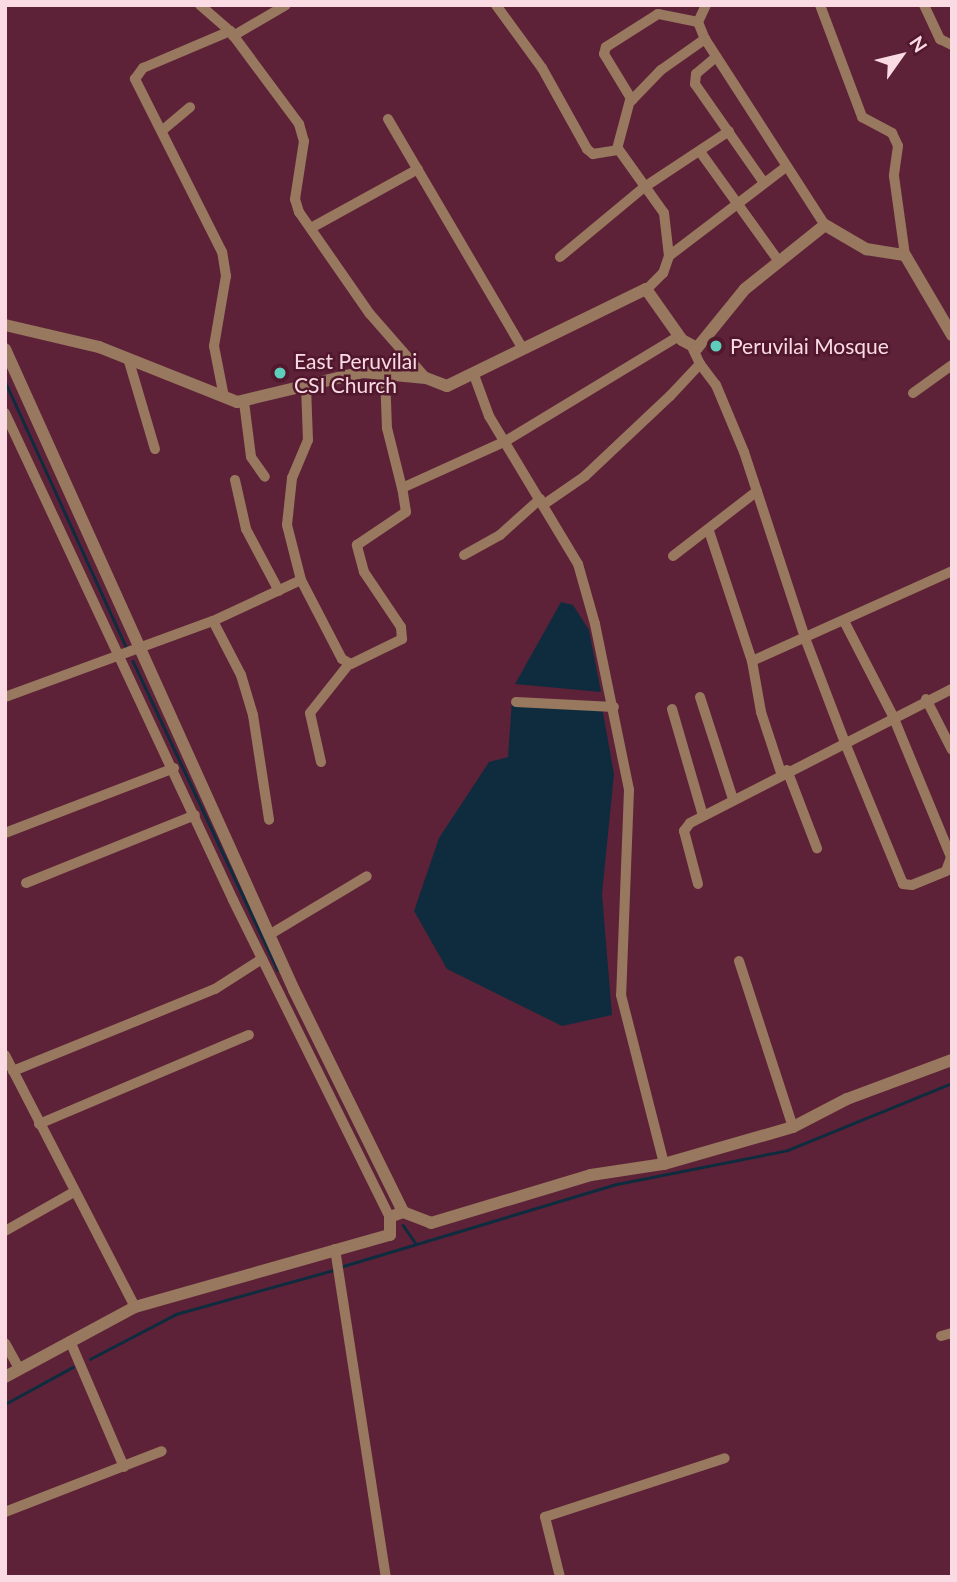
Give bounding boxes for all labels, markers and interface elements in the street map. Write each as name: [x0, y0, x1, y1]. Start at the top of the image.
north arrow: [866, 21, 936, 91]
text: N: [905, 31, 932, 56]
place label: Peruvilai Mosque: [730, 333, 889, 359]
marker: Peruvilai Mosque: [708, 338, 724, 354]
place label: East Peruvilai CSI Church: [294, 348, 417, 398]
marker: East Peruvilai CSI Church: [272, 365, 288, 381]

